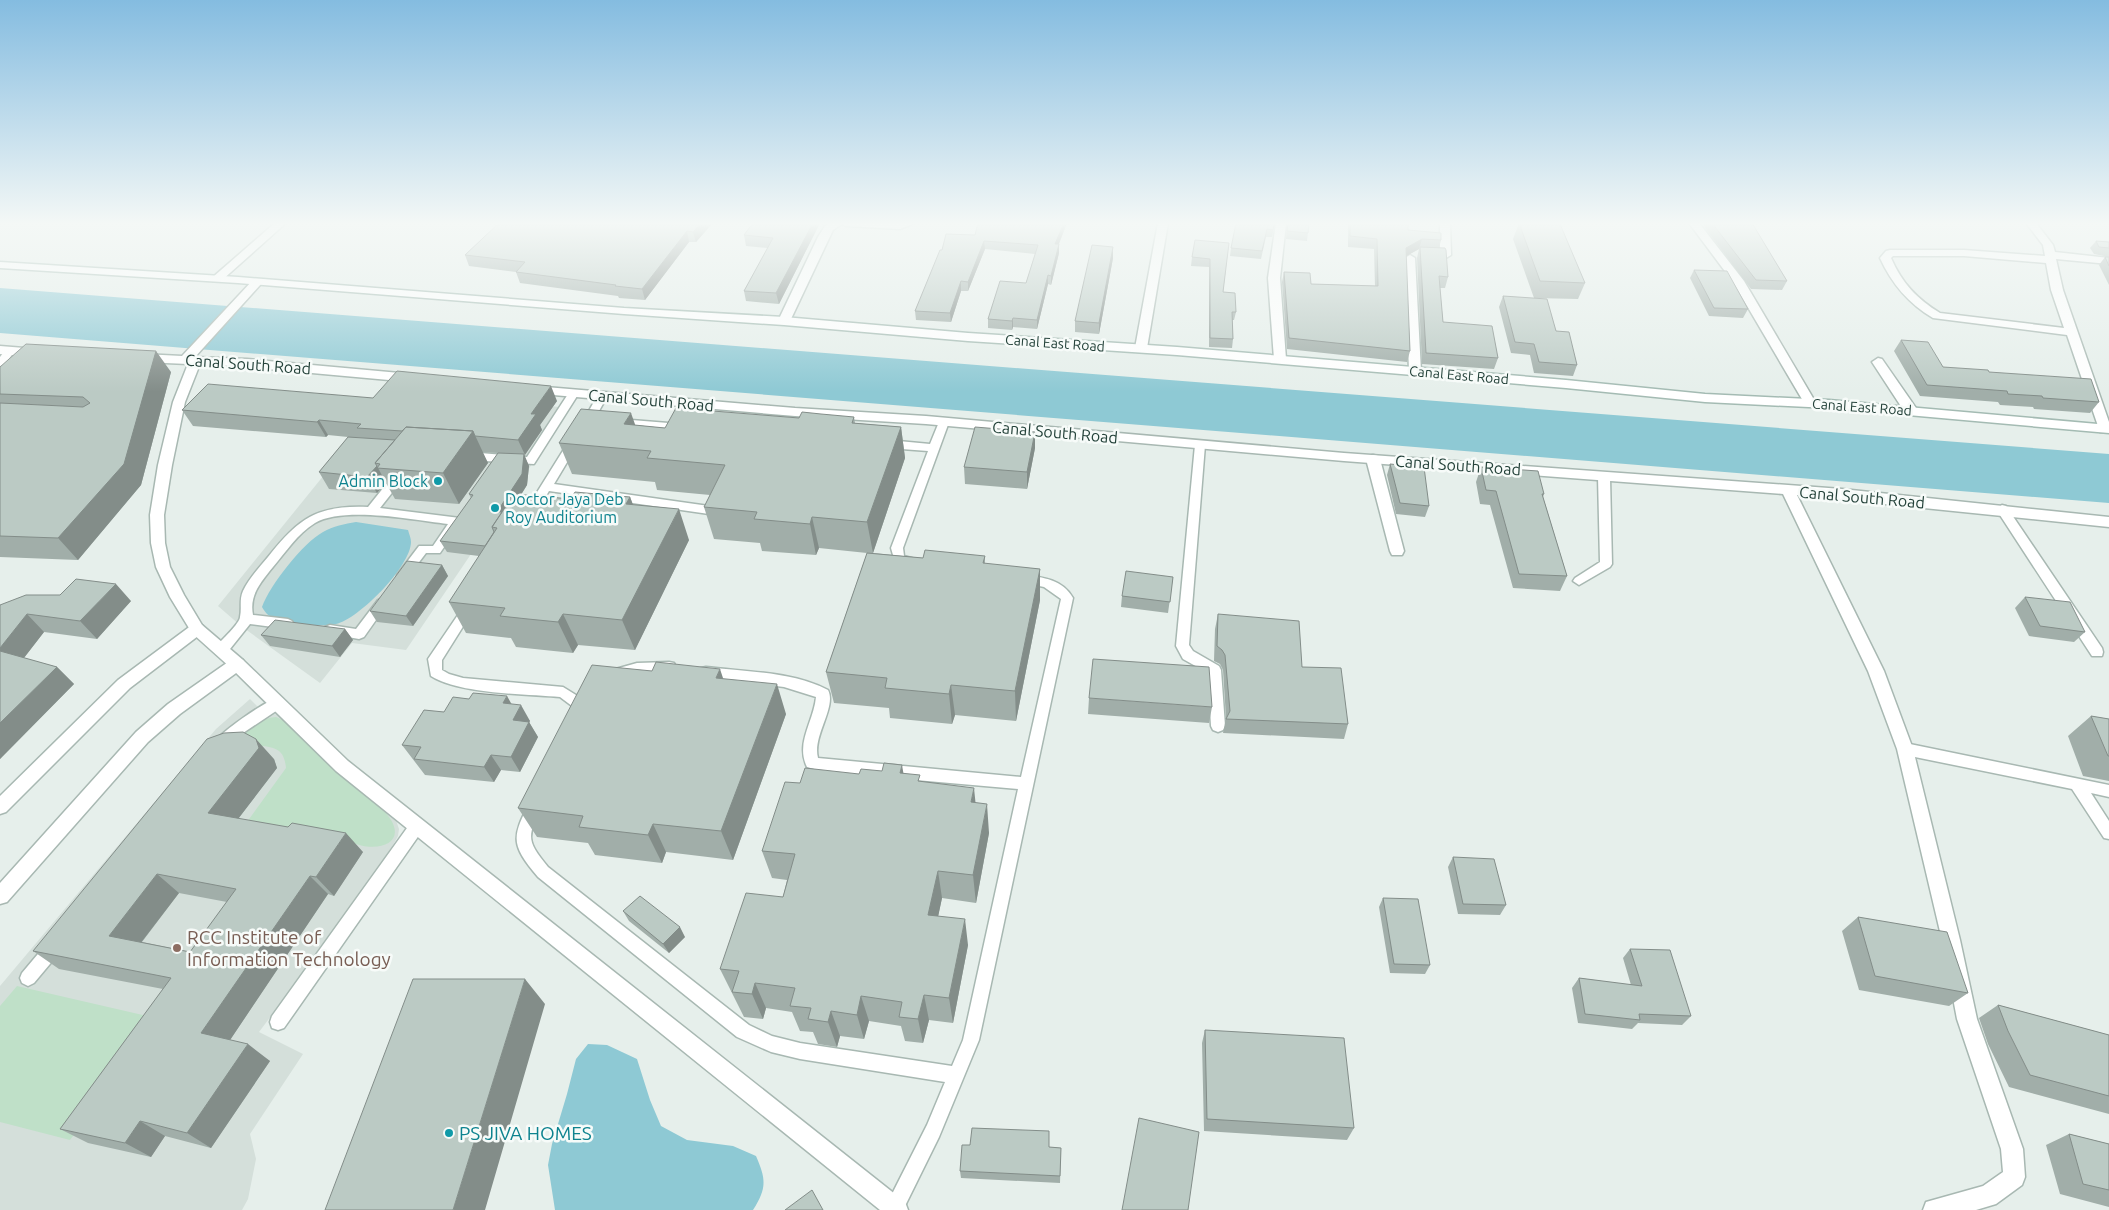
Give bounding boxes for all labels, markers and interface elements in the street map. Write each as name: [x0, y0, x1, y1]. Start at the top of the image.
street label: Canal East Road: [1005, 332, 1105, 354]
street label: Canal South Road: [184, 351, 312, 377]
street label: Canal East Road: [1409, 363, 1509, 387]
street label: Canal South Road: [587, 386, 715, 414]
street label: Canal East Road: [1812, 396, 1912, 418]
street label: Canal South Road: [991, 418, 1119, 446]
street label: Canal South Road: [1394, 452, 1522, 478]
place label: Admin Block: [339, 472, 428, 490]
marker: Admin Block: [432, 475, 444, 487]
street label: Canal South Road: [1798, 483, 1926, 511]
place label: Doctor Jaya Deb Roy Auditorium: [505, 490, 624, 526]
marker: Doctor Jaya Deb Roy Auditorium: [489, 502, 501, 514]
place label: RCC Institute of Information Technology: [187, 926, 391, 970]
marker: RCC Institute of Information Technology: [171, 942, 183, 954]
place label: PS JIVA HOMES: [459, 1122, 592, 1144]
marker: PS JIVA HOMES: [443, 1127, 455, 1139]

